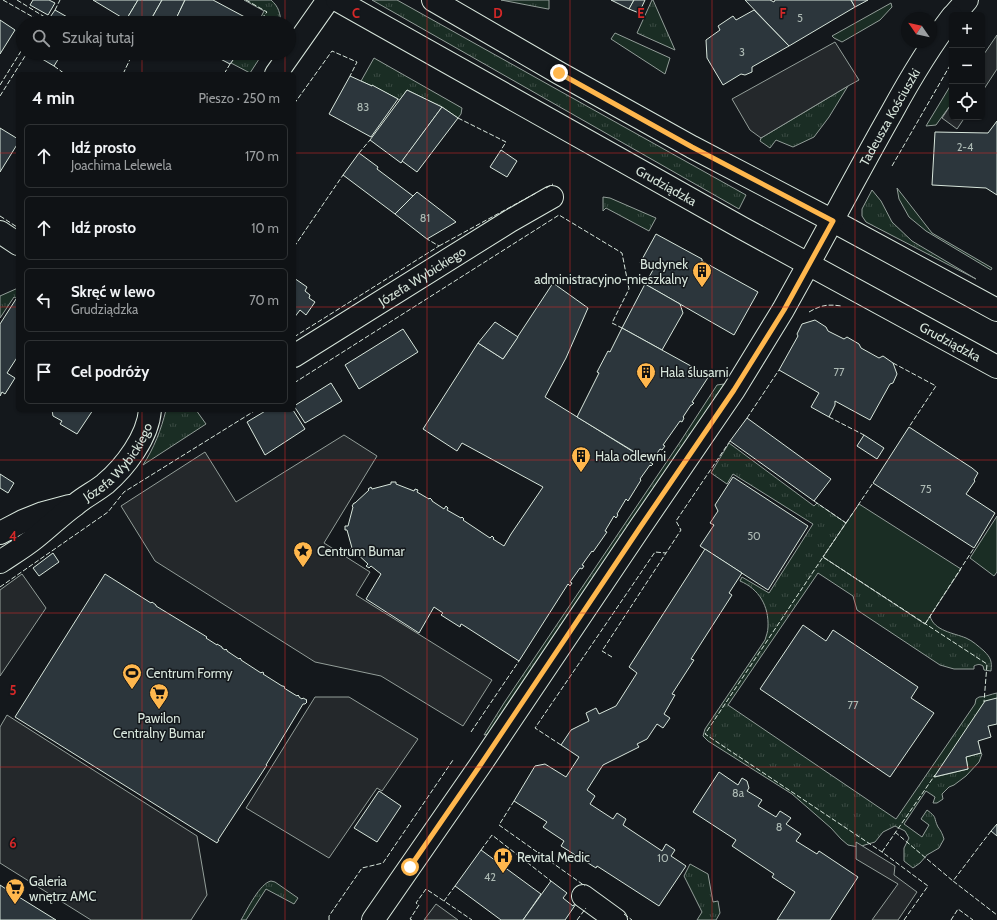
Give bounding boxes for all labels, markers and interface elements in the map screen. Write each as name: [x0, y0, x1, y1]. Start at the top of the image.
text: C: [352, 5, 360, 21]
text: D: [493, 5, 503, 21]
text: E: [637, 5, 645, 21]
text: F: [780, 5, 787, 21]
house number: 5: [797, 11, 803, 25]
north arrow: [901, 12, 937, 48]
map controls: [949, 12, 985, 120]
button: +: [949, 12, 985, 48]
search box: [16, 16, 296, 60]
icon: search: [30, 27, 52, 49]
text: Szukaj tutaj: [62, 29, 134, 47]
house number: 3: [739, 45, 745, 59]
button: −: [949, 48, 985, 84]
route end: [550, 64, 568, 82]
street label: Tadeusza Kościuszki: [856, 65, 923, 168]
button: locate: [949, 84, 985, 120]
text: 4 min: [32, 88, 75, 108]
text: Pieszo · 250 m: [199, 90, 280, 106]
house number: 83: [357, 100, 369, 114]
text: Idź prosto: [71, 139, 136, 157]
house number: 2-4: [957, 140, 974, 154]
icon: ahead: [33, 145, 55, 167]
text: 170 m: [245, 148, 279, 164]
text: Joachima Lelewela: [71, 157, 172, 173]
street label: Grudziądzka: [633, 162, 700, 209]
house number: 81: [420, 211, 430, 225]
icon: ahead: [33, 217, 55, 239]
text: Idź prosto: [71, 219, 136, 237]
text: 10 m: [251, 220, 279, 236]
street label: Józefa Wybickiego: [375, 243, 469, 310]
place label: Budynek administracyjno-mieszkalny: [534, 256, 688, 288]
building icon: Budynek administracyjno-mieszkalny: [691, 260, 713, 288]
text: Skręć w lewo: [71, 283, 155, 301]
icon: left: [33, 289, 55, 311]
text: 70 m: [249, 292, 279, 308]
text: Grudziądzka: [71, 301, 138, 317]
street label: Grudziądzka: [917, 318, 984, 365]
icon: arrive: [33, 361, 55, 383]
building icon: Hala ślusarni: [635, 361, 657, 389]
text: Cel podróży: [71, 363, 149, 381]
place label: Hala ślusarni: [660, 364, 729, 380]
house number: 77: [833, 365, 845, 379]
street label: Józefa Wybickiego: [79, 421, 155, 505]
building icon: Hala odlewni: [570, 445, 592, 473]
place label: Hala odlewni: [595, 448, 666, 464]
house number: 75: [920, 482, 932, 496]
text: 4: [9, 528, 17, 544]
house number: 50: [747, 529, 761, 543]
place icon: Centrum Bumar: [292, 540, 314, 568]
place label: Centrum Bumar: [317, 543, 405, 559]
sports icon: Centrum Formy: [121, 662, 143, 690]
place label: Centrum Formy: [146, 665, 233, 681]
text: 5: [10, 682, 17, 698]
supermarket icon: Pawilon Centralny Bumar: [148, 682, 170, 710]
house number: 77: [847, 698, 859, 712]
place label: Pawilon Centralny Bumar: [113, 710, 206, 741]
house number: 8a: [732, 786, 745, 800]
house number: 8: [776, 820, 782, 834]
text: 6: [9, 835, 17, 851]
hospital icon: Revital Medic: [492, 846, 514, 874]
place label: Revital Medic: [517, 849, 590, 865]
house number: 10: [657, 851, 669, 865]
route start: [401, 858, 419, 876]
house number: 42: [484, 870, 496, 884]
place label: Galeria wnętrz AMC: [29, 873, 96, 904]
supermarket icon: Galeria wnętrz AMC: [4, 877, 26, 905]

